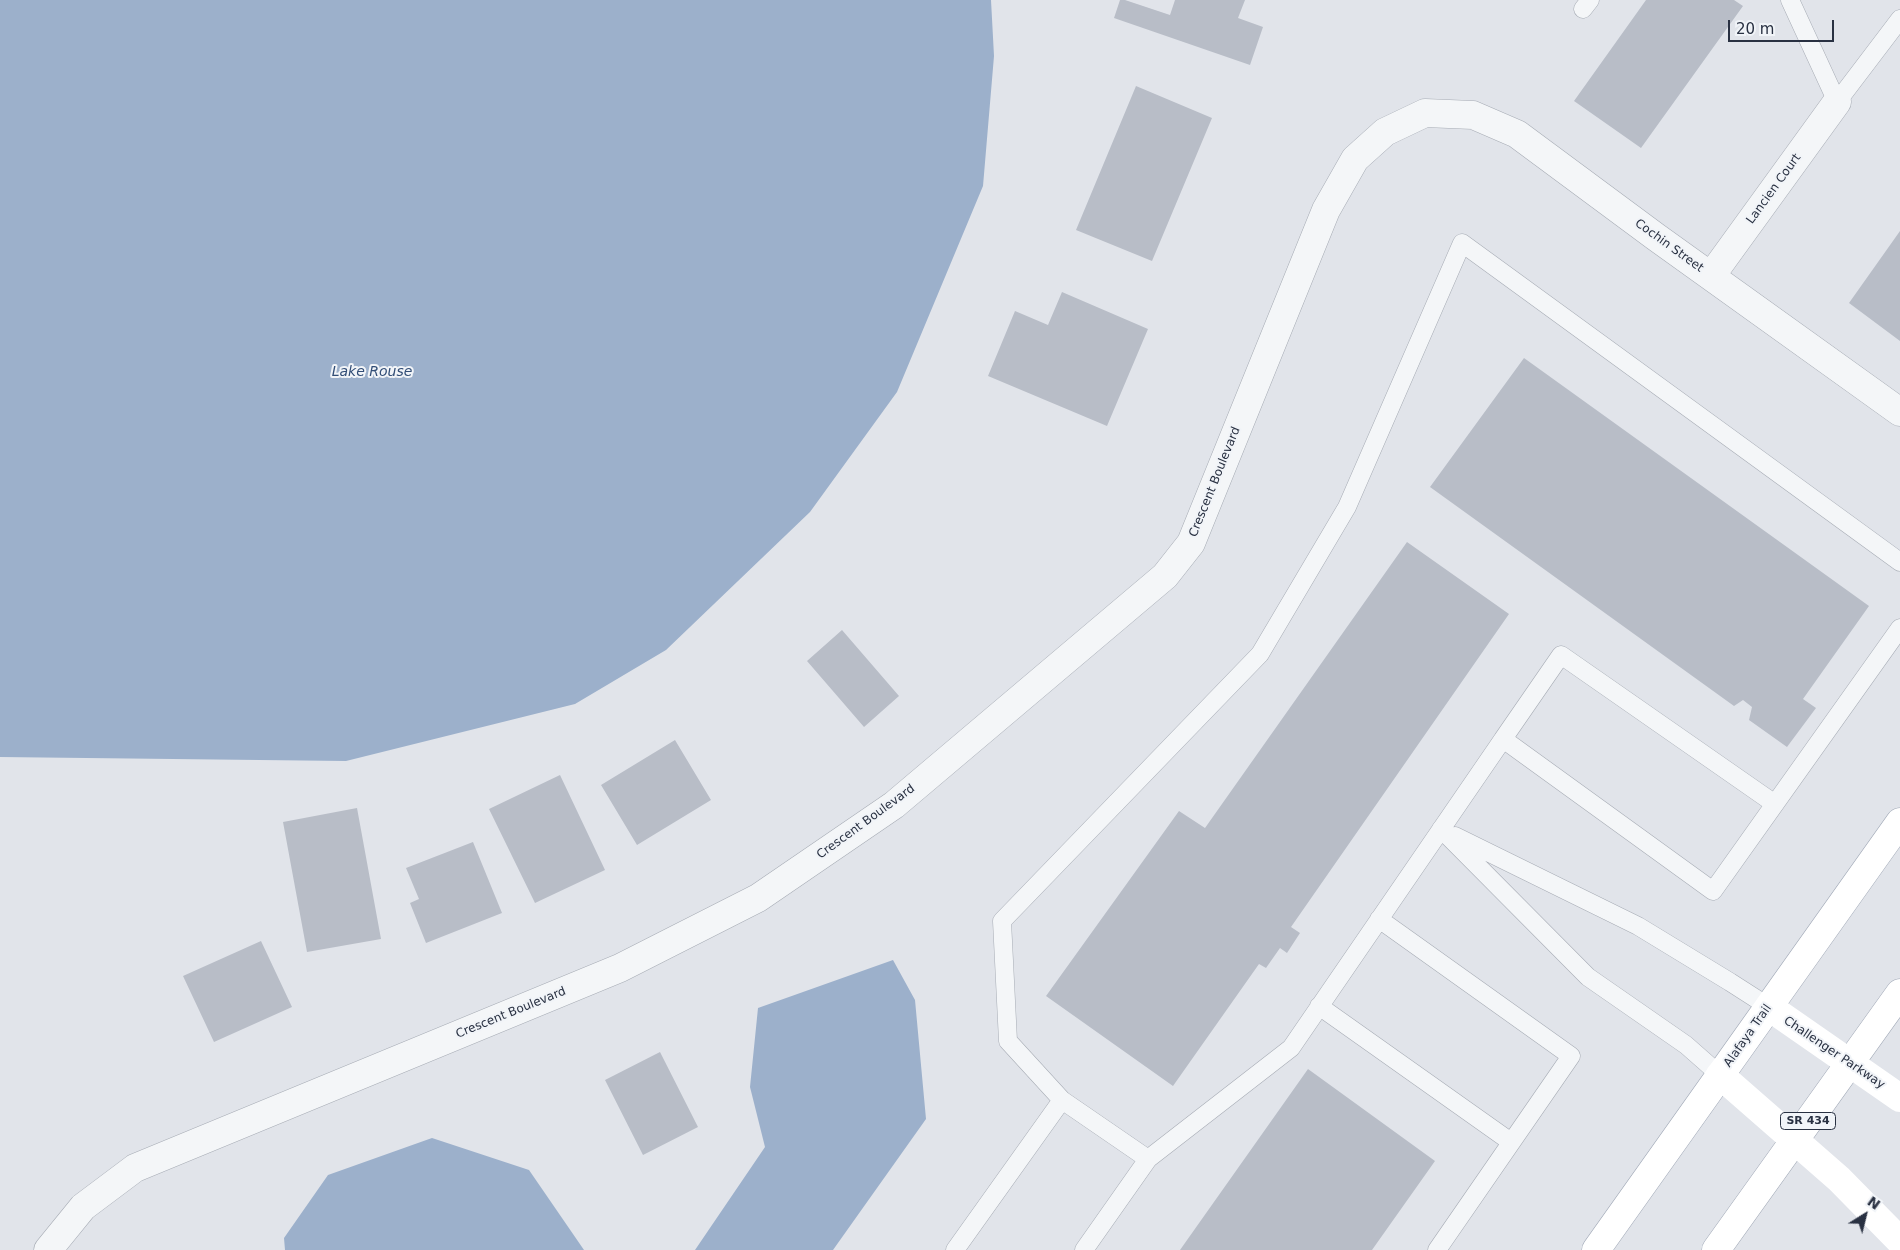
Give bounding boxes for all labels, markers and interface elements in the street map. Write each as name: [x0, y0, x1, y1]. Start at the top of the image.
scale bar: [1730, 10, 1836, 42]
text: 20 m: [1736, 20, 1774, 38]
street label: Lancien Court: [1744, 151, 1804, 227]
street label: Cochin Street: [1632, 216, 1706, 276]
water label: Lake Rouse: [332, 364, 412, 380]
street label: Crescent Boulevard: [1186, 425, 1244, 539]
street label: Crescent Boulevard: [814, 782, 918, 862]
street label: Crescent Boulevard: [454, 984, 568, 1042]
street label: Alafaya Trail: [1721, 1002, 1775, 1070]
street label: Challenger Parkway: [1781, 1014, 1887, 1092]
road number: SR 434: [1780, 1112, 1836, 1130]
north arrow: [1840, 1190, 1890, 1240]
text: N: [1864, 1193, 1883, 1213]

